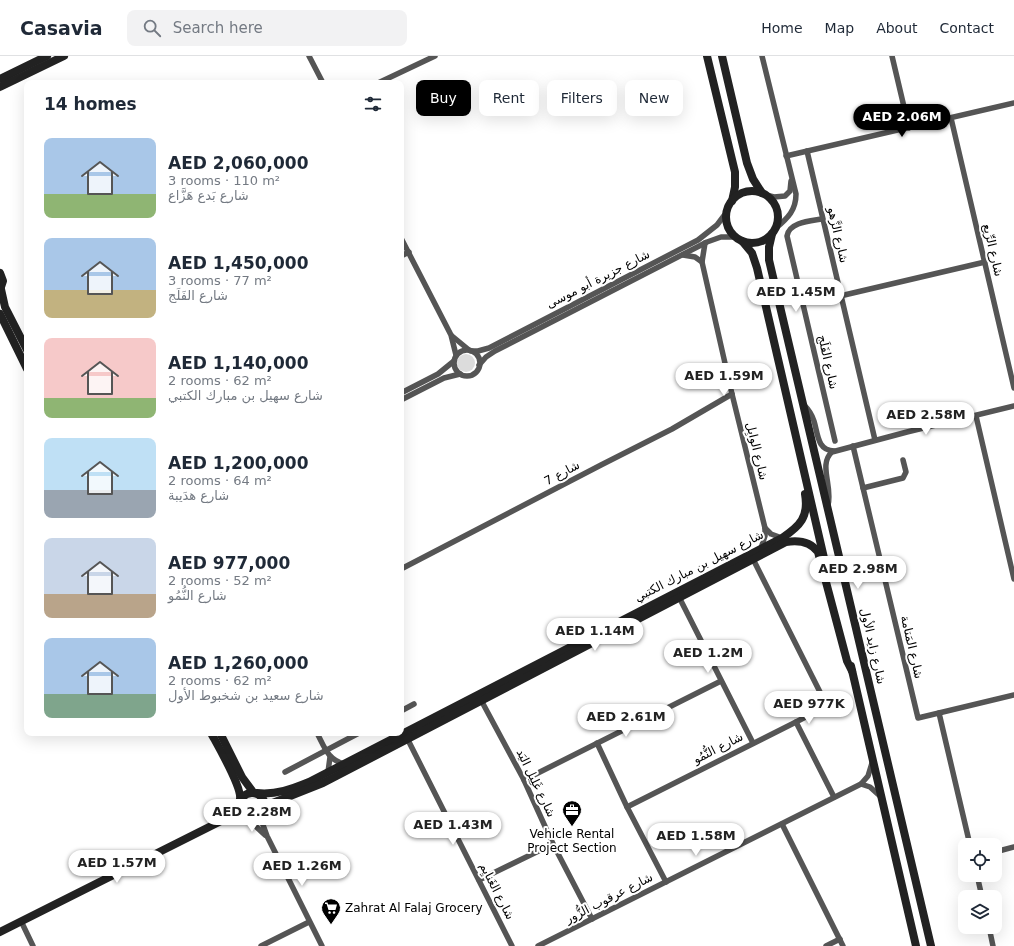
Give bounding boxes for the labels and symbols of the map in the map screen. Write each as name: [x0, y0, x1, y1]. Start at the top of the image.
pin: AED 2.06M: [856, 104, 948, 138]
street label: شارع الزَّهو: [824, 205, 852, 264]
street label: شارع الرِّيع: [979, 222, 1006, 278]
street label: شارع جزيرة أبو موسى: [544, 246, 652, 312]
pin: AED 1.45M: [750, 279, 842, 313]
street label: شارع الفَلَج: [814, 333, 842, 391]
pin: AED 1.59M: [678, 363, 770, 397]
pin: AED 2.58M: [880, 402, 972, 436]
street label: شارع الوابِل: [742, 420, 771, 482]
street label: شارع 7: [542, 458, 583, 489]
street label: شارع سهيل بن مبارك الكتبي: [632, 527, 766, 606]
pin: AED 2.98M: [812, 556, 904, 590]
street label: شارع زايد الأول: [856, 606, 890, 686]
street label: شارع المَتامة: [897, 614, 926, 680]
pin: AED 1.14M: [549, 618, 641, 652]
pin: AED 1.2M: [667, 640, 749, 674]
pin: AED 977K: [768, 691, 850, 725]
pin: AED 2.61M: [580, 704, 672, 738]
street label: شارع النُّمُو: [689, 728, 746, 768]
street label: شارع غَلِيل اليَد: [513, 747, 559, 820]
pin: AED 2.28M: [206, 799, 298, 833]
office icon: Vehicle Rental Project Section: [561, 799, 583, 827]
pin: AED 1.43M: [407, 812, 499, 846]
pin: AED 1.58M: [650, 823, 742, 857]
place label: Vehicle Rental Project Section: [527, 827, 617, 855]
pin: AED 1.57M: [71, 850, 163, 884]
pin: AED 1.26M: [256, 853, 348, 887]
street label: شارع الغَنايِم: [476, 860, 517, 922]
street label: شارع عرقوب الزُّور: [561, 868, 656, 927]
supermarket icon: Zahrat Al Falaj Grocery: [320, 897, 342, 925]
place label: Zahrat Al Falaj Grocery: [345, 901, 483, 915]

